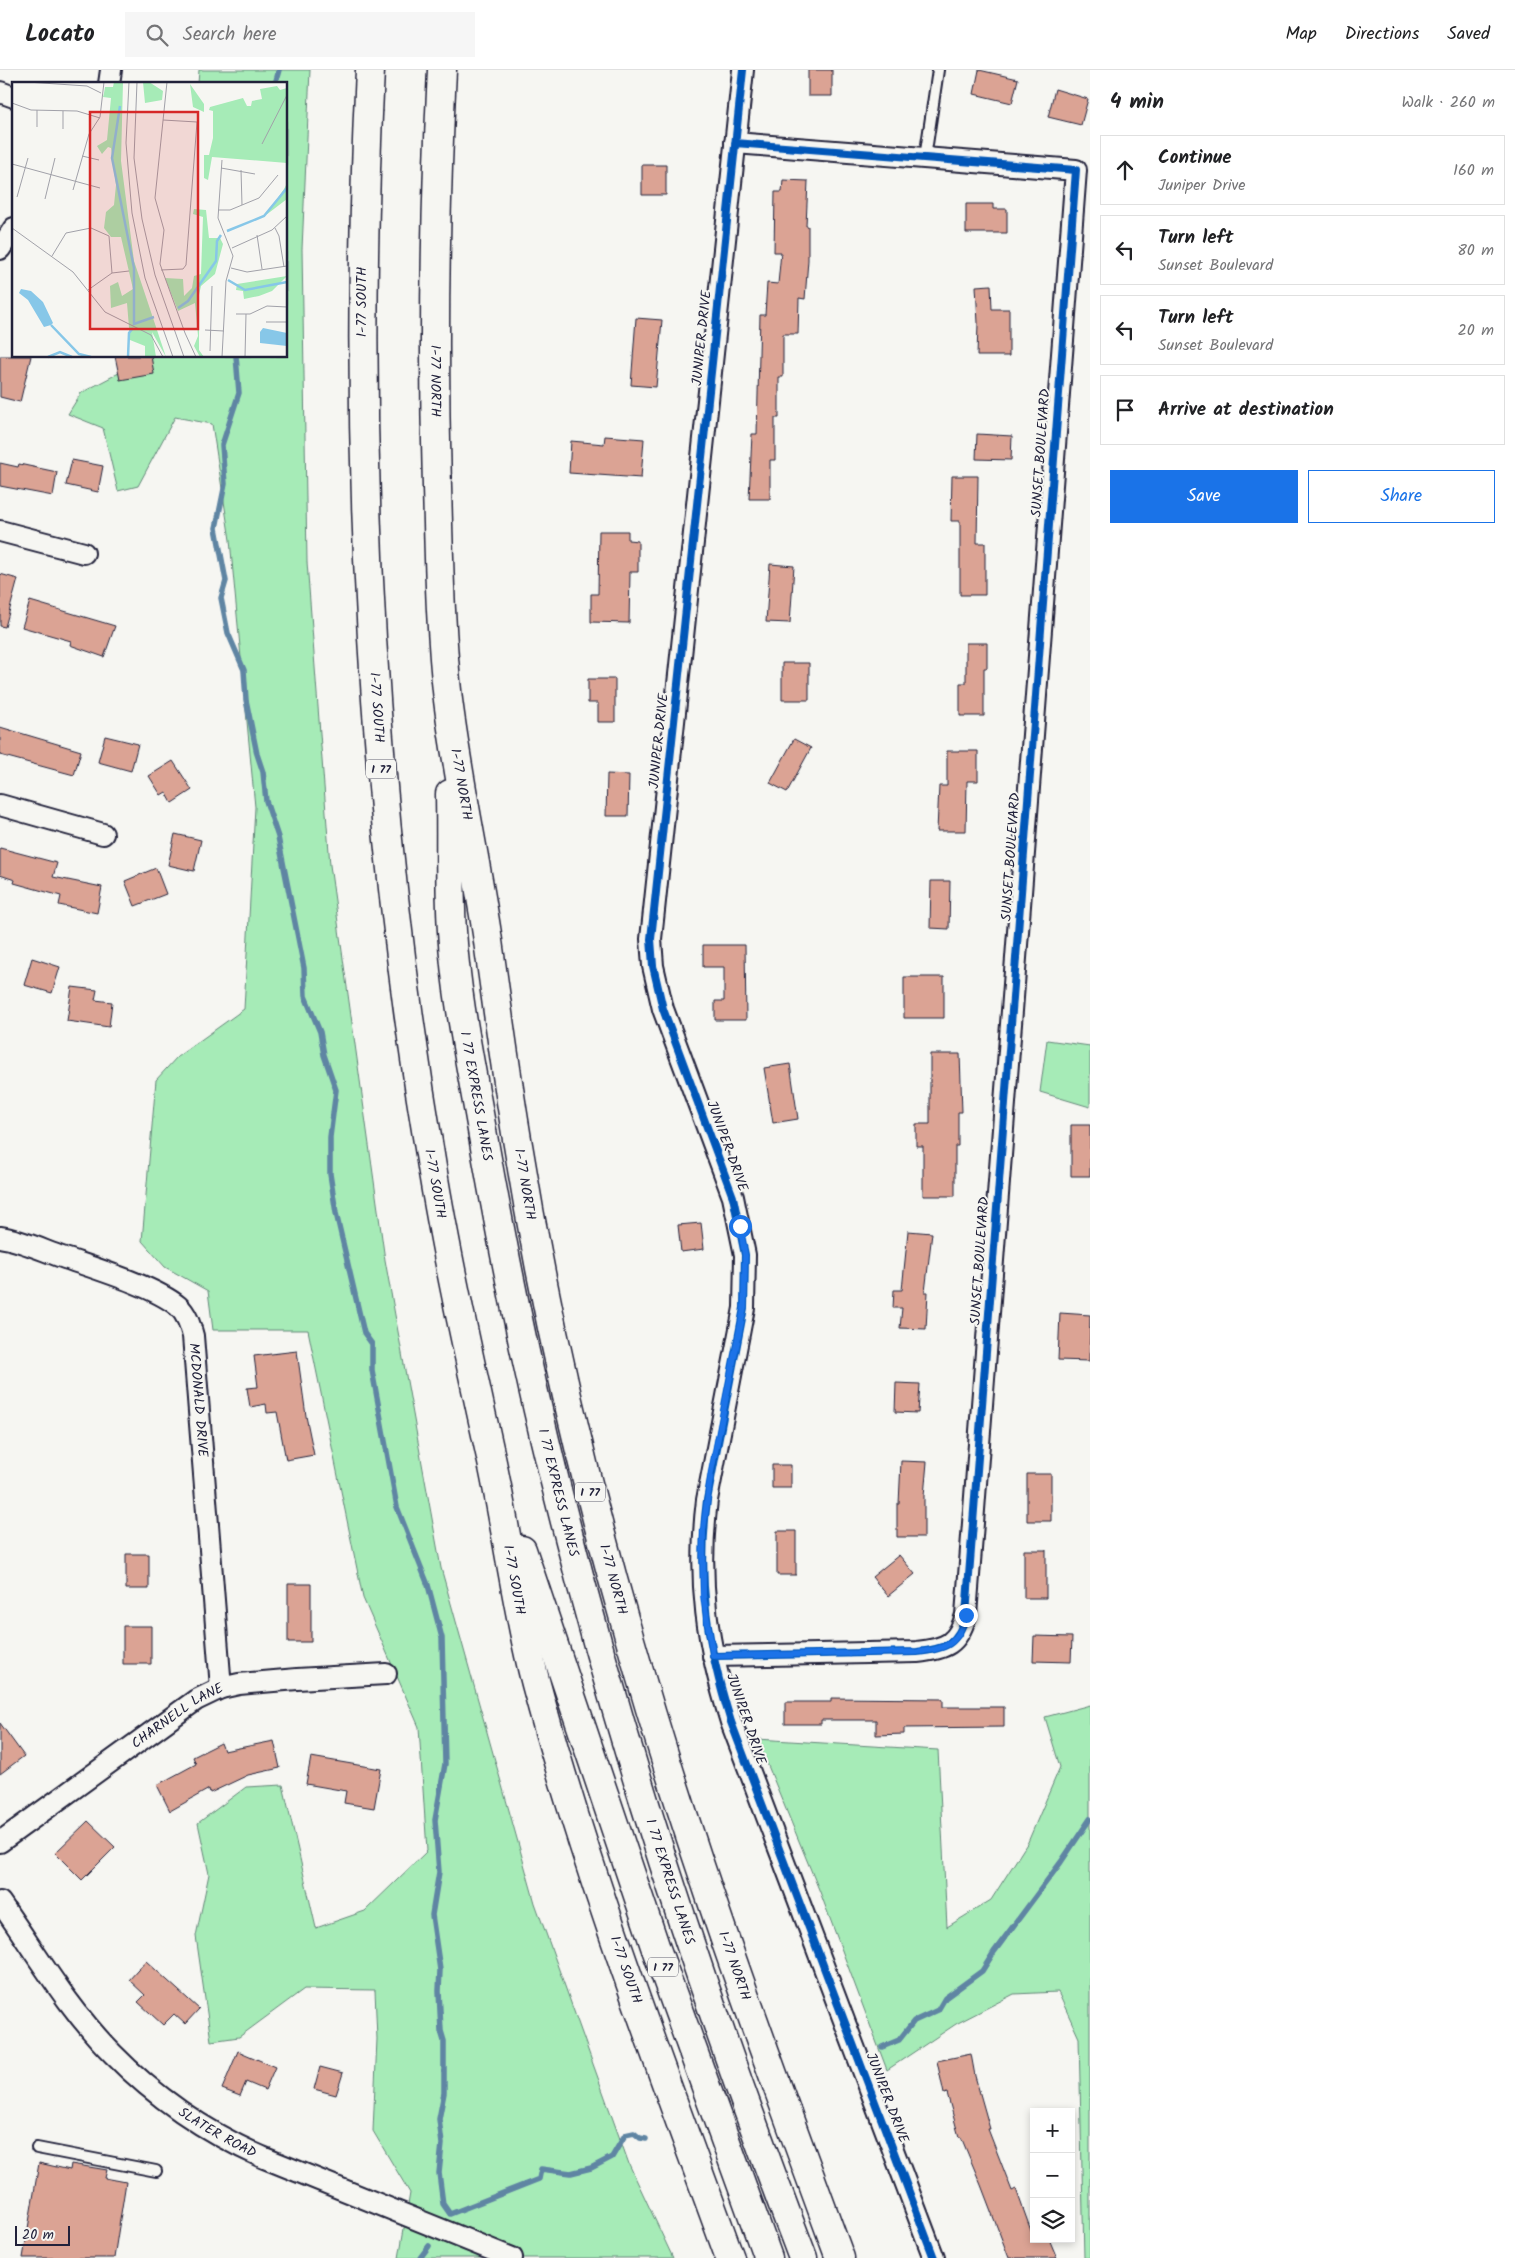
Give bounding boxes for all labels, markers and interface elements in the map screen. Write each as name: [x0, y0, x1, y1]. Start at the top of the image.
search box: [125, 12, 475, 57]
text: Locato: [25, 15, 95, 54]
text: Search here: [183, 20, 276, 50]
text: Map: [1285, 20, 1317, 49]
text: Directions: [1345, 20, 1419, 49]
text: Saved: [1447, 20, 1490, 49]
icon: search: [143, 21, 171, 49]
inset map: [12, 82, 288, 358]
text: 4 min: [1110, 86, 1164, 119]
text: Walk · 260 m: [1402, 90, 1495, 115]
text: Continue: [1158, 143, 1231, 173]
icon: ahead: [1111, 156, 1139, 184]
text: 160 m: [1453, 158, 1494, 183]
text: Juniper Drive: [1158, 173, 1245, 198]
text: Turn left: [1158, 223, 1233, 253]
icon: left: [1111, 236, 1139, 264]
text: 80 m: [1457, 238, 1494, 263]
text: Sunset Boulevard: [1158, 253, 1273, 278]
street label: I-77 SOUTH: [351, 267, 373, 337]
street label: JUNIPER DRIVE: [686, 289, 718, 387]
text: Turn left: [1158, 303, 1233, 333]
icon: left: [1111, 316, 1139, 344]
text: 20 m: [1458, 318, 1494, 343]
text: Sunset Boulevard: [1158, 333, 1273, 358]
street label: I-77 NORTH: [424, 345, 446, 417]
street label: SUNSET BOULEVARD: [1026, 388, 1056, 518]
text: Arrive at destination: [1158, 395, 1334, 425]
icon: arrive: [1111, 396, 1139, 424]
button: Save: [1110, 470, 1298, 523]
button: Share: [1308, 470, 1495, 523]
street label: I-77 SOUTH: [363, 672, 390, 744]
street label: JUNIPER DRIVE: [643, 692, 675, 790]
street label: I-77 NORTH: [444, 747, 478, 822]
road number: I 77: [366, 760, 396, 779]
street label: SUNSET BOULEVARD: [996, 792, 1026, 922]
street label: I 77 EXPRESS LANES: [454, 1030, 498, 1163]
street label: JUNIPER DRIVE: [700, 1097, 754, 1195]
street label: I-77 SOUTH: [418, 1147, 452, 1221]
street label: I-77 NORTH: [508, 1147, 542, 1222]
street label: SUNSET BOULEVARD: [965, 1196, 995, 1326]
route start: [729, 1215, 752, 1238]
street label: MCDONALD DRIVE: [183, 1342, 214, 1459]
street label: I 77 EXPRESS LANES: [532, 1426, 585, 1560]
road number: I 77: [575, 1482, 605, 1501]
street label: I-77 NORTH: [593, 1542, 633, 1617]
street label: I-77 SOUTH: [497, 1543, 531, 1617]
route end: [955, 1604, 978, 1627]
street label: JUNIPER DRIVE: [720, 1670, 772, 1768]
street label: CHARNELL LANE: [127, 1677, 228, 1754]
street label: I 77 EXPRESS LANES: [639, 1816, 701, 1948]
street label: I-77 NORTH: [712, 1928, 757, 2004]
street label: I-77 SOUTH: [604, 1933, 648, 2007]
road number: I 77: [648, 1958, 678, 1976]
street label: JUNIPER DRIVE: [860, 2049, 915, 2147]
street label: SLATER ROAD: [173, 2102, 260, 2164]
map controls: [1030, 2108, 1075, 2243]
button: +: [1030, 2108, 1075, 2153]
button: −: [1030, 2153, 1075, 2198]
button: layers: [1030, 2198, 1075, 2243]
scale bar: [15, 2223, 70, 2246]
text: 20 m: [22, 2224, 54, 2246]

